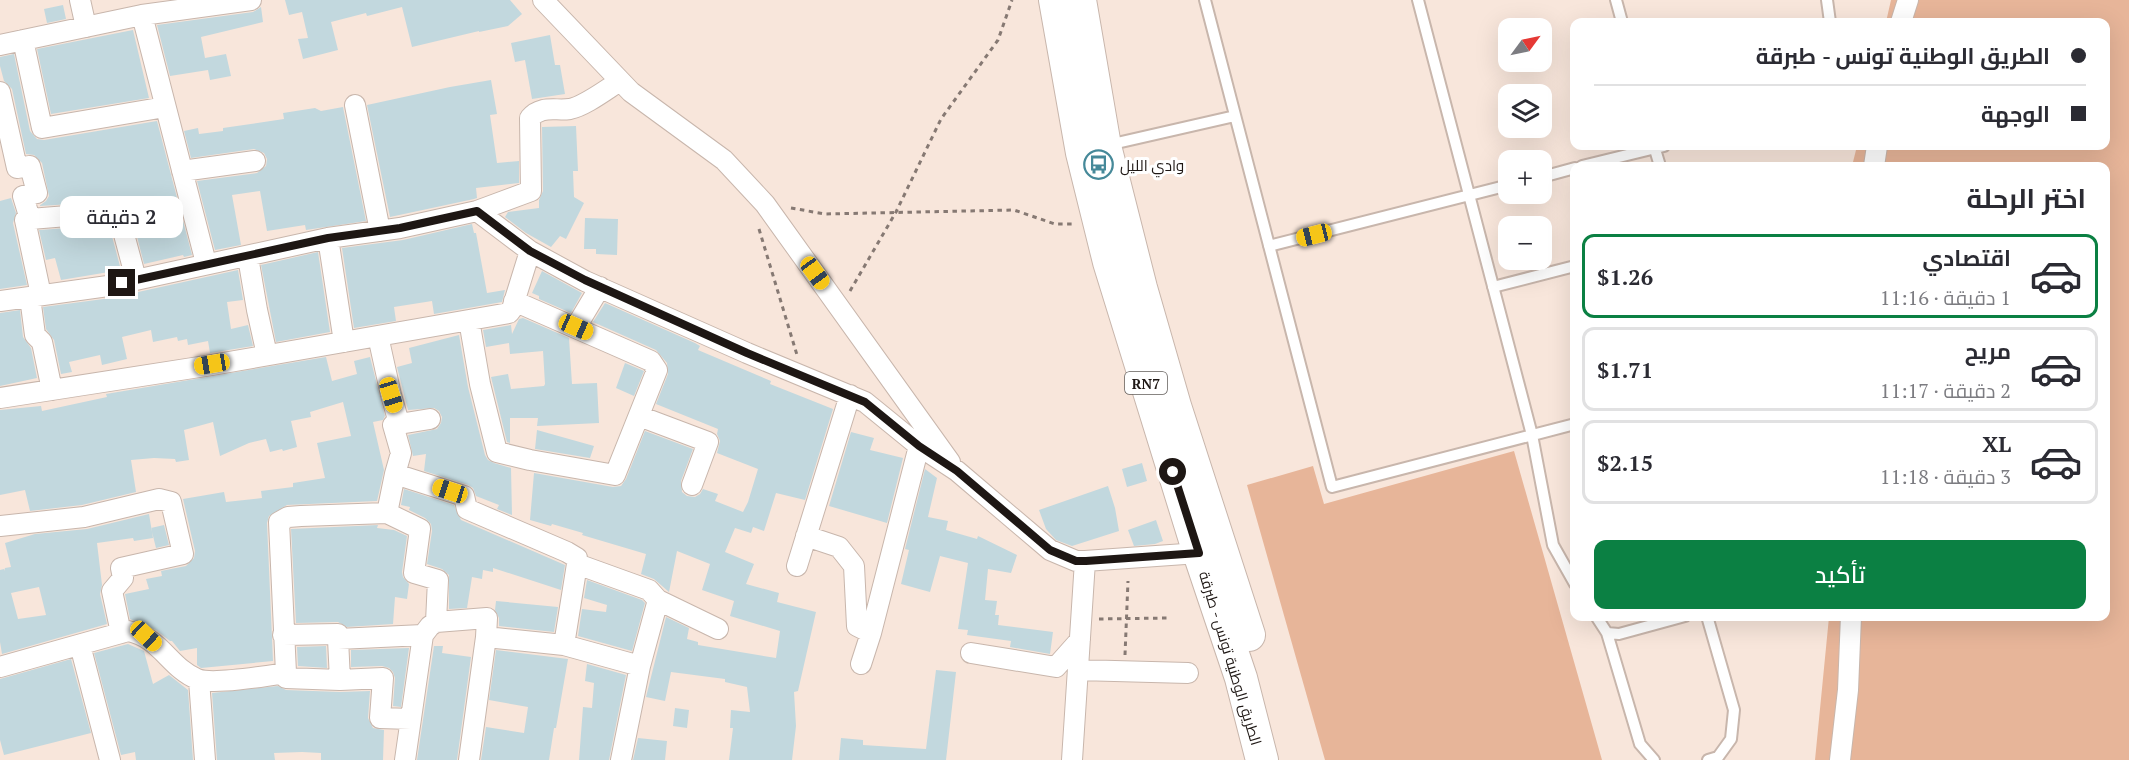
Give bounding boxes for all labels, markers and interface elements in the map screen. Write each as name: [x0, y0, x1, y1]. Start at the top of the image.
north arrow: [1498, 18, 1552, 72]
map controls: [1498, 18, 1552, 270]
text: الطريق الوطنية تونس - طبرقة: [1756, 41, 2050, 70]
button: layers: [1498, 84, 1552, 138]
text: الوجهة: [1981, 99, 2050, 128]
bus stop icon: وادي الليل: [1083, 149, 1115, 181]
button: +: [1498, 150, 1552, 204]
place label: وادي الليل: [1120, 155, 1184, 178]
text: اختر الرحلة: [1966, 180, 2086, 216]
callout: 2 دقيقة: [60, 196, 184, 238]
text: 2 دقيقة: [87, 203, 156, 230]
button: −: [1498, 216, 1552, 270]
car: [1294, 222, 1334, 248]
text: اقتصادي: [1922, 243, 2011, 272]
icon: car: [2029, 249, 2083, 303]
car: [797, 253, 833, 293]
text: $1.26: [1597, 262, 1653, 291]
route end: [108, 269, 135, 296]
text: 1 دقيقة · 11:16: [1880, 284, 2011, 311]
car: [556, 311, 596, 343]
text: مريح: [1965, 336, 2011, 365]
icon: car: [2029, 342, 2083, 396]
car: [193, 352, 231, 376]
text: $1.71: [1597, 355, 1653, 384]
road number: RN7: [1125, 372, 1167, 394]
car: [377, 375, 405, 415]
text: 2 دقيقة · 11:17: [1880, 377, 2011, 404]
text: XL: [1982, 429, 2011, 458]
icon: car: [2029, 435, 2083, 489]
text: $2.15: [1597, 448, 1653, 477]
route start: [1159, 458, 1186, 485]
text: 3 دقيقة · 11:18: [1880, 463, 2011, 490]
car: [430, 477, 470, 505]
button: تأكيد: [1594, 540, 2086, 609]
street label: الطريق الوطنية تونس - طبرقة: [1194, 569, 1267, 748]
car: [127, 617, 165, 655]

